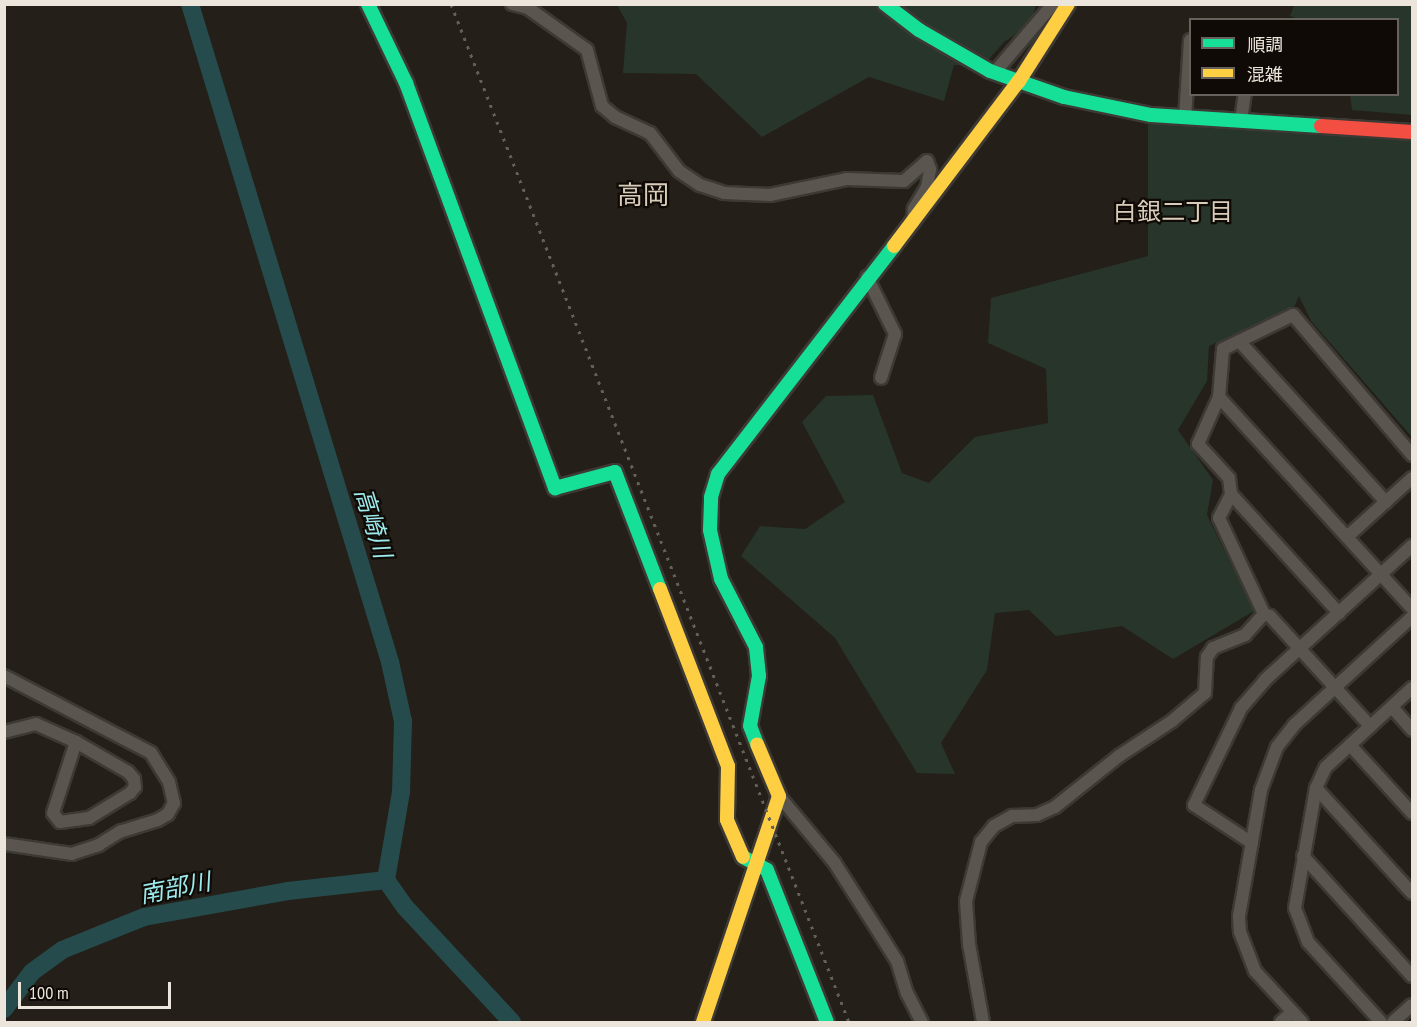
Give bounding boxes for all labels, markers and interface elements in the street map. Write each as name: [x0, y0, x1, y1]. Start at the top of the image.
legend: [1189, 18, 1399, 96]
text: 順調: [1247, 33, 1283, 56]
text: 混雑: [1247, 63, 1283, 86]
district label: 高岡: [617, 179, 669, 211]
district label: 白銀二丁目: [1113, 198, 1233, 226]
water label: 高崎川: [349, 484, 397, 562]
water label: 南部川: [137, 867, 213, 909]
scale bar: [21, 970, 174, 1008]
text: 100 m: [29, 981, 69, 1004]

